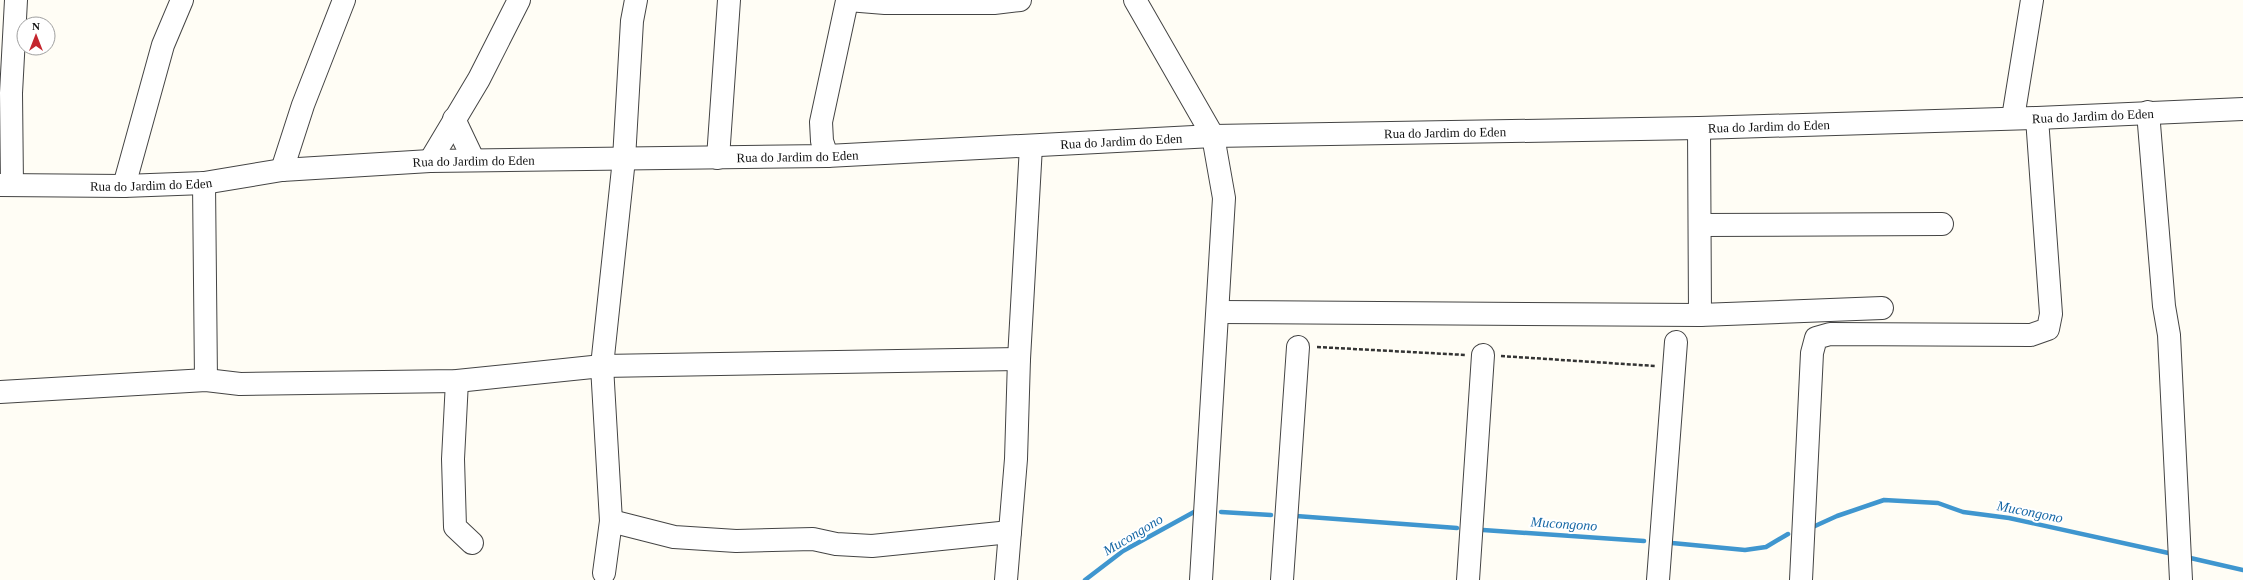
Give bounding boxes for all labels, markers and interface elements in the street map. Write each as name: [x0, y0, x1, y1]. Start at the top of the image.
north arrow: [16, 16, 56, 56]
text: N: [32, 20, 40, 32]
street label: Rua do Jardim do Eden: [2032, 105, 2155, 126]
street label: Rua do Jardim do Eden: [1708, 117, 1831, 135]
street label: Rua do Jardim do Eden: [1384, 124, 1507, 141]
street label: Rua do Jardim do Eden: [1060, 130, 1183, 151]
street label: Rua do Jardim do Eden: [736, 147, 859, 165]
street label: Rua do Jardim do Eden: [412, 152, 535, 170]
street label: Rua do Jardim do Eden: [90, 174, 214, 194]
water label: Mucongono: [1995, 498, 2064, 526]
water label: Mucongono: [1100, 511, 1166, 559]
water label: Mucongono: [1529, 514, 1598, 534]

